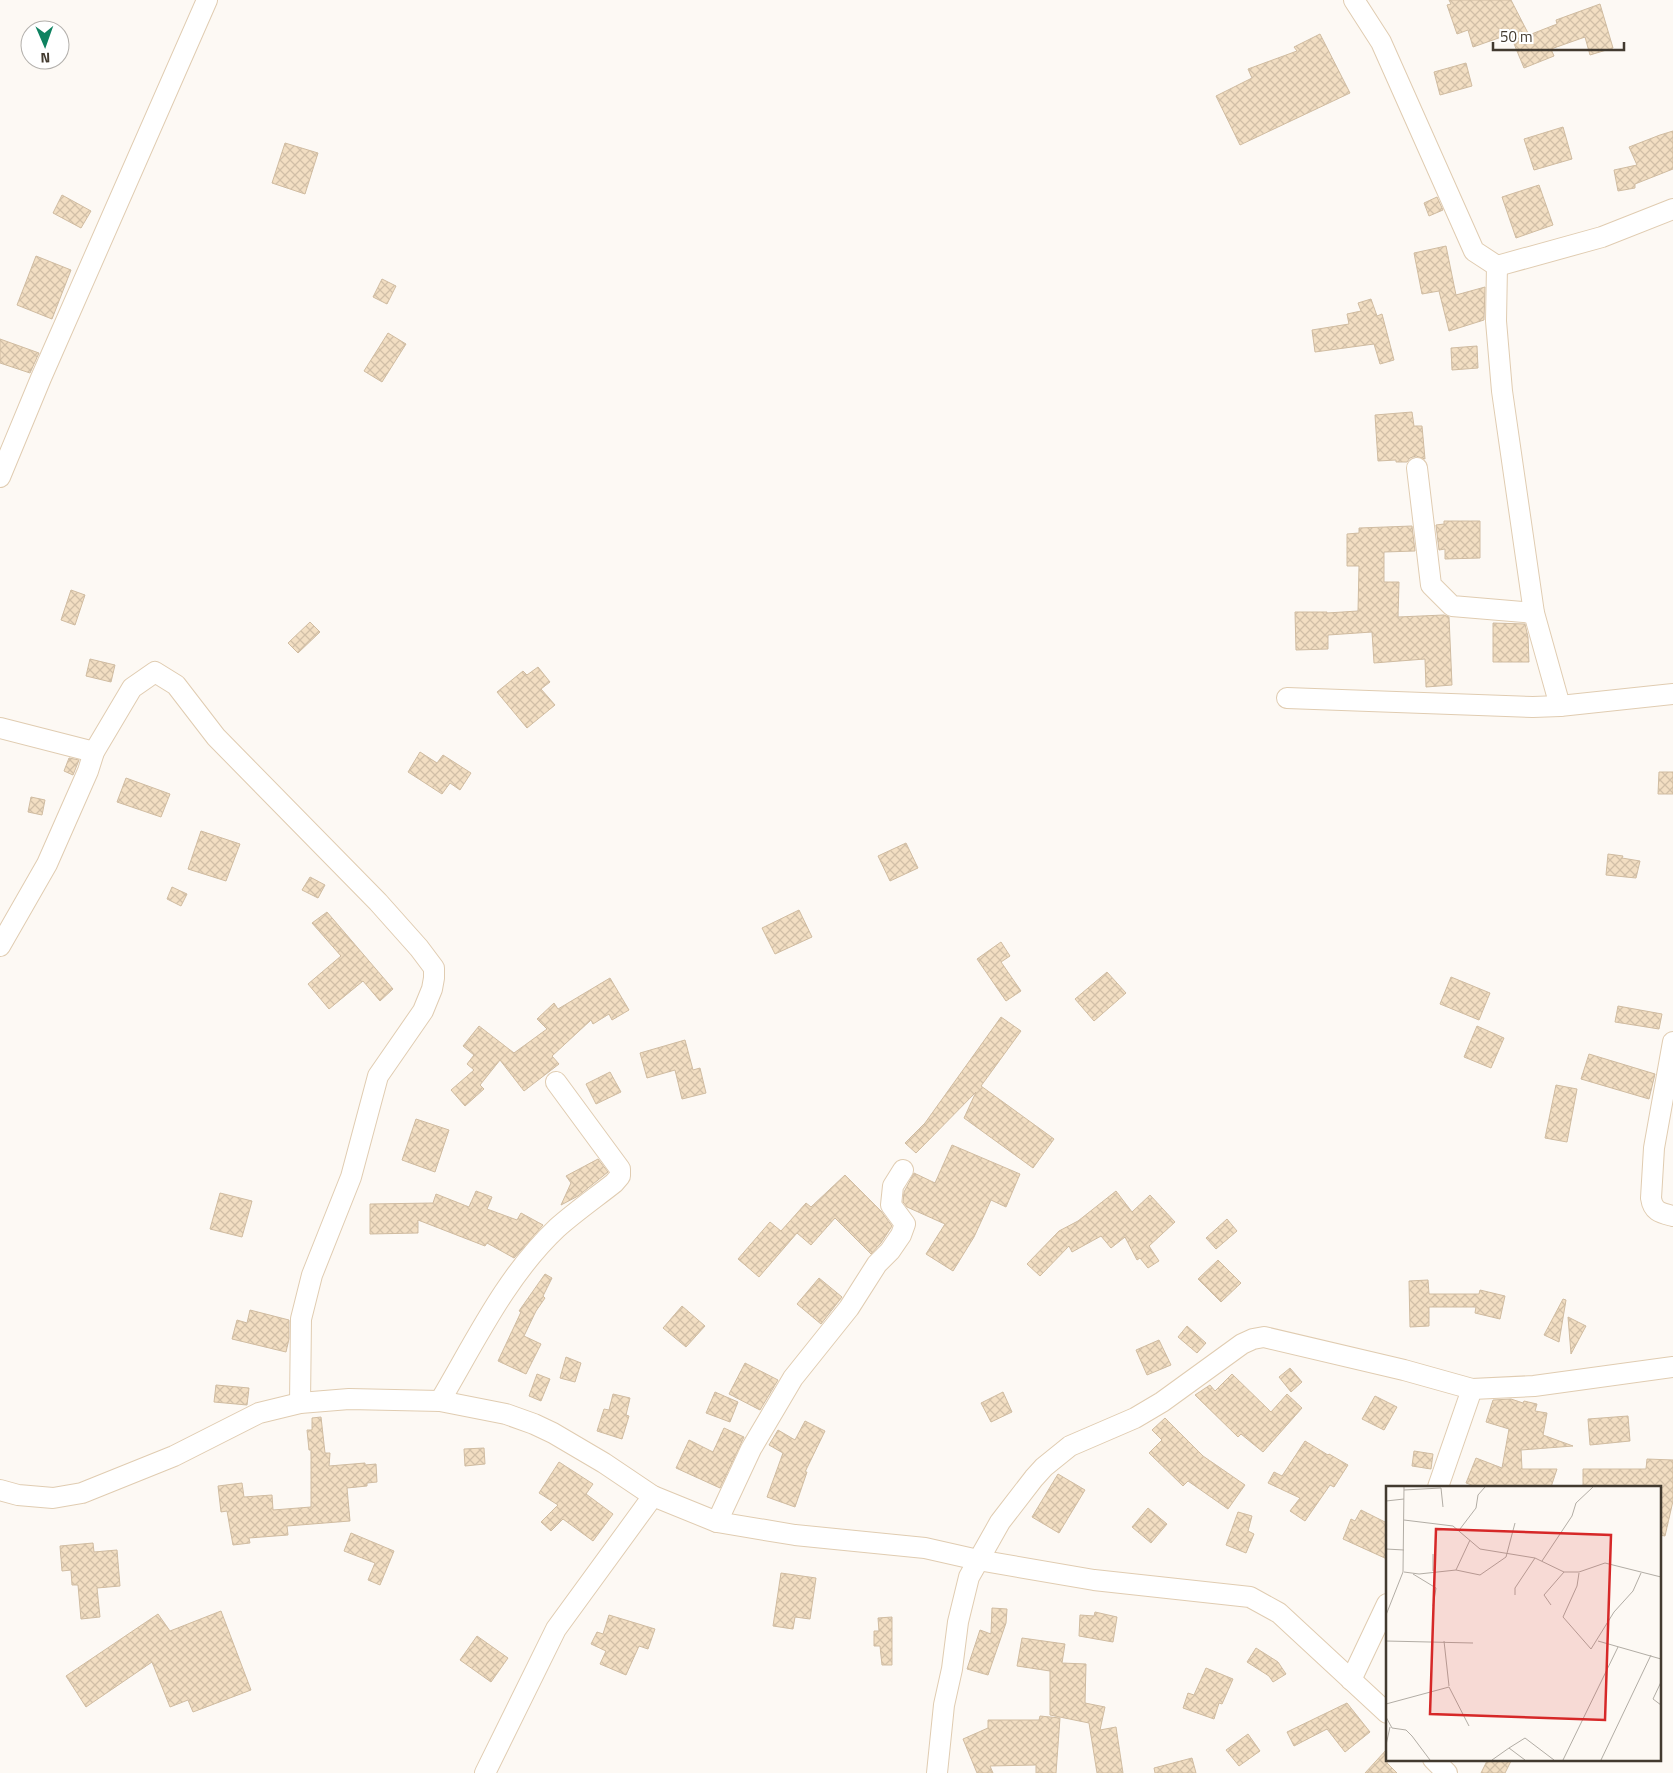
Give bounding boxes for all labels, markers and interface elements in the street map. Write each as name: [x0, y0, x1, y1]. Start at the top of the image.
north arrow: [20, 20, 70, 70]
scale bar: [1493, 20, 1624, 52]
text: 50 m: [1500, 25, 1533, 48]
text: N: [40, 48, 51, 69]
inset map: [1386, 1486, 1660, 1760]

